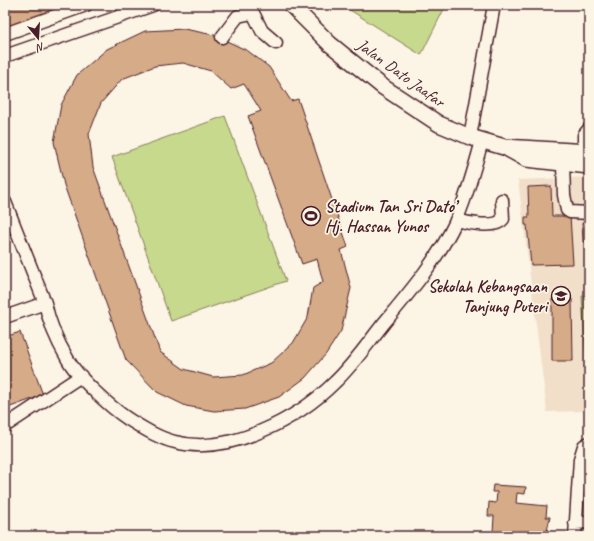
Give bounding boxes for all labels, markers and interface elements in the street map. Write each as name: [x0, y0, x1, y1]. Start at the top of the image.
north arrow: [18, 18, 58, 58]
street label: Jalan Dato Jaafar: [352, 33, 451, 113]
text: N: [34, 40, 46, 56]
place label: Stadium Tan Sri Dato’ Hj. Hassan Yunos: [325, 196, 460, 237]
sports icon: Stadium Tan Sri Dato’ Hj. Hassan Yunos: [300, 205, 322, 227]
place label: Sekolah Kebangsaan Tanjung Puteri: [428, 276, 550, 317]
school or university icon: Sekolah Kebangsaan Tanjung Puteri: [550, 285, 572, 307]

